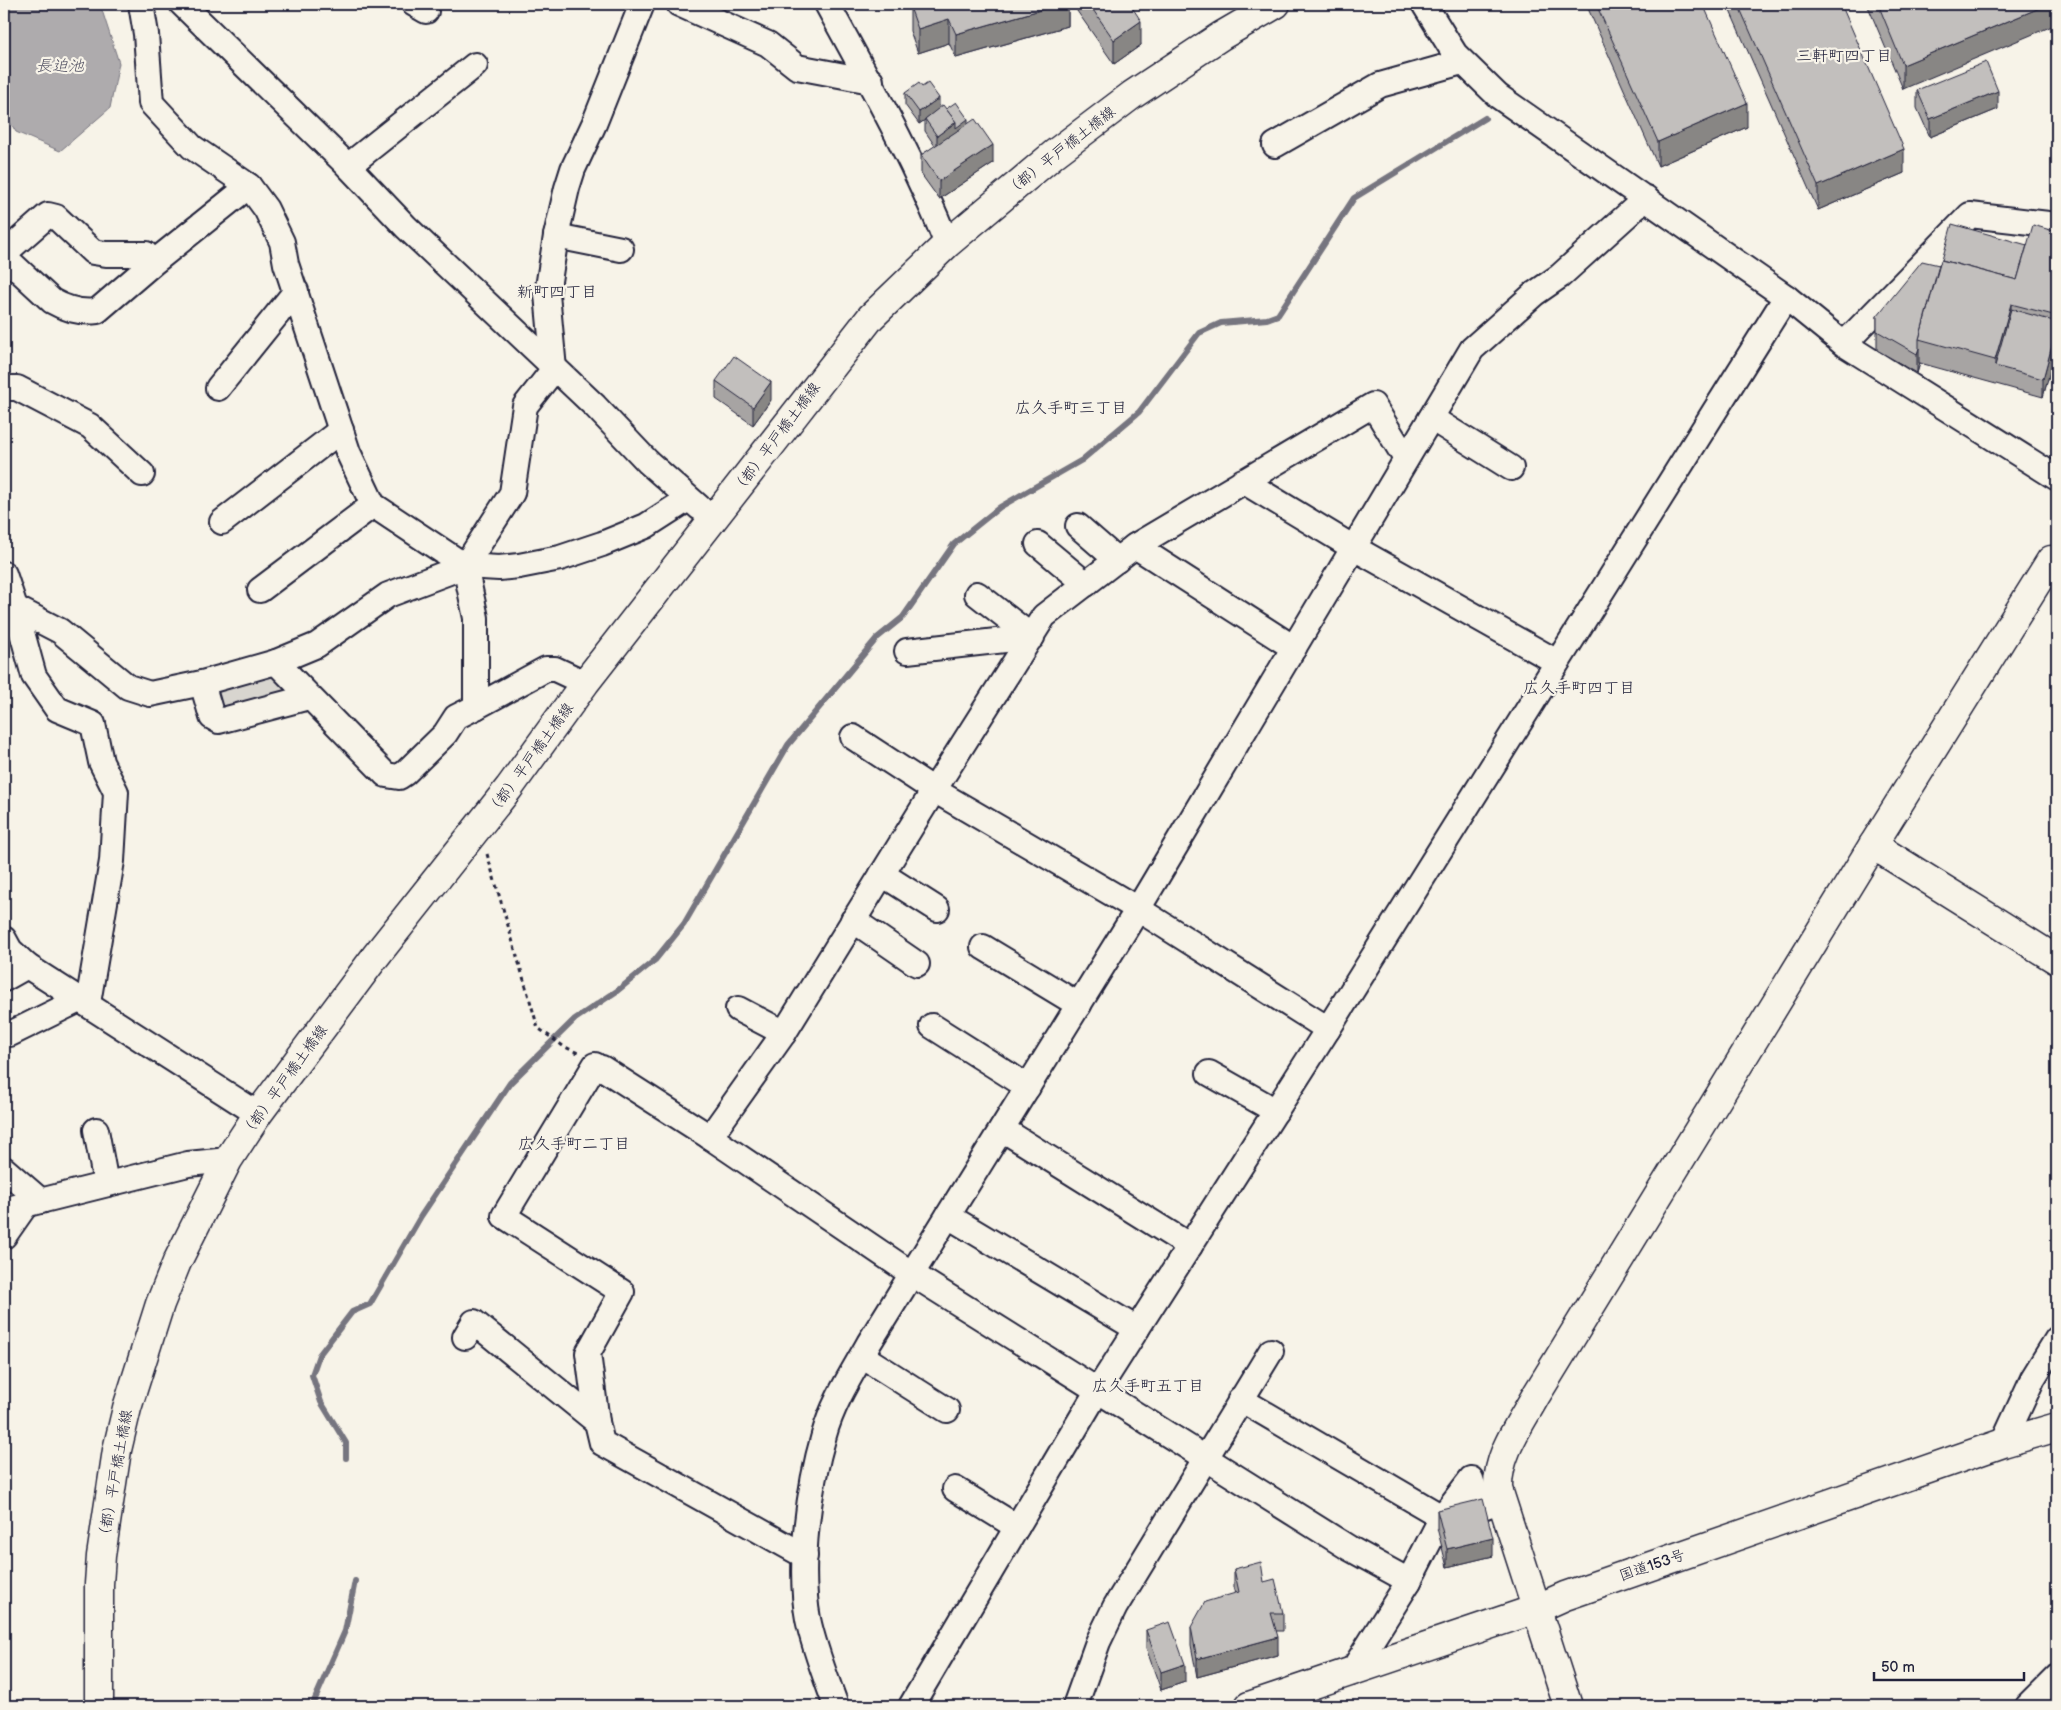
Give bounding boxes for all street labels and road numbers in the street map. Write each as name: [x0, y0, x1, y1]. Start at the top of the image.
street label: （都）平戸橋土橋線: [1001, 102, 1119, 200]
street label: （都）平戸橋土橋線: [728, 379, 825, 498]
street label: （都）平戸橋土橋線: [483, 699, 578, 819]
street label: （都）平戸橋土橋線: [237, 1021, 332, 1141]
street label: （都）平戸橋土橋線: [94, 1408, 137, 1544]
street label: 国道153号: [1617, 1545, 1688, 1586]

